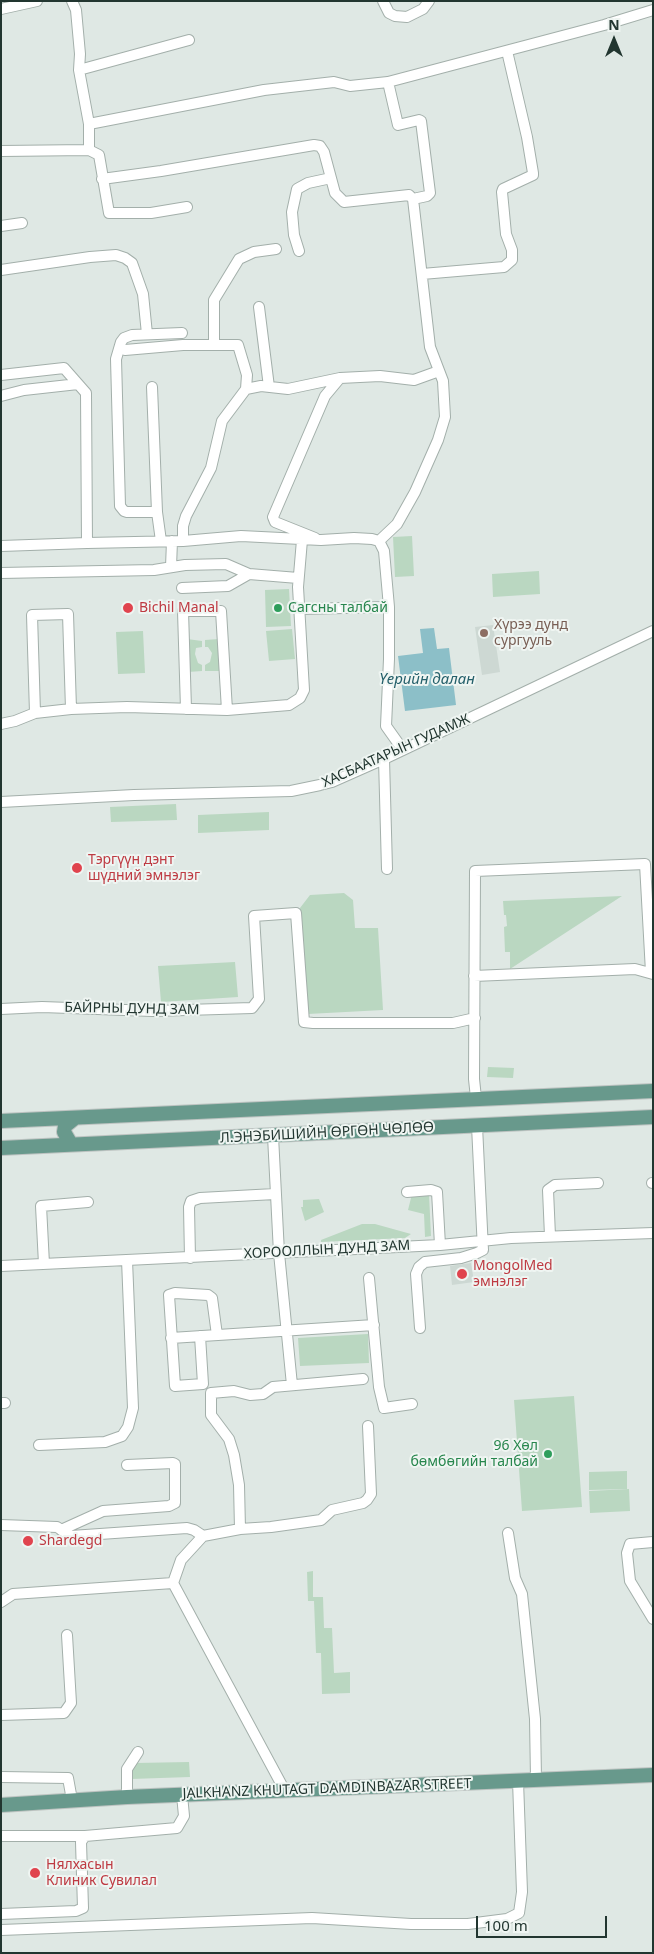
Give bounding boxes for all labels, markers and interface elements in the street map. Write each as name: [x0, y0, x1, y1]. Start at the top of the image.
north arrow: [589, 15, 639, 65]
text: N: [608, 15, 620, 34]
place label: Bichil Manal: [139, 600, 219, 616]
place label: Сагсны талбай: [288, 600, 388, 616]
marker: Bichil Manal: [121, 601, 135, 615]
marker: Сагсны талбай: [272, 602, 284, 614]
place label: Хүрээ дунд сургууль: [494, 617, 568, 650]
marker: Хүрээ дунд сургууль: [478, 627, 490, 639]
water label: Үерийн далан: [379, 671, 475, 689]
street label: ХАСБААТАРЫН ГУДАМЖ: [319, 711, 473, 791]
place label: Тэргүүн дэнт шүдний эмнэлэг: [88, 852, 200, 884]
marker: Тэргүүн дэнт шүдний эмнэлэг: [70, 861, 84, 875]
street label: БАЙРНЫ ДУНД ЗАМ: [64, 999, 200, 1019]
street label: Л.ЭНЭБИШИЙН ӨРГӨН ЧӨЛӨӨ: [220, 1119, 434, 1147]
street label: ХОРООЛЛЫН ДУНД ЗАМ: [243, 1237, 411, 1263]
place label: MongolMed эмнэлэг: [473, 1258, 553, 1290]
marker: MongolMed эмнэлэг: [455, 1267, 469, 1281]
place label: 96 Хөл бөмбөгийн талбай: [410, 1438, 538, 1470]
marker: 96 Хөл бөмбөгийн талбай: [542, 1448, 554, 1460]
place label: Shardegd: [39, 1533, 102, 1549]
marker: Shardegd: [21, 1534, 35, 1548]
street label: JALKHANZ KHUTAGT DAMDINBAZAR STREET: [182, 1776, 472, 1802]
place label: Нялхасын Клиник Сувилал: [46, 1857, 157, 1890]
marker: Нялхасын Клиник Сувилал: [28, 1866, 42, 1880]
scale bar: [479, 1906, 610, 1938]
text: 100 m: [484, 1915, 528, 1935]

